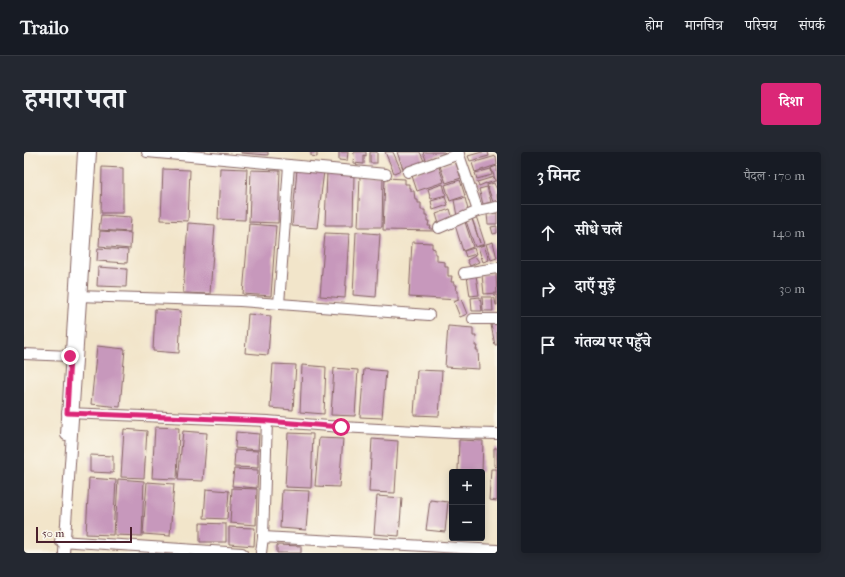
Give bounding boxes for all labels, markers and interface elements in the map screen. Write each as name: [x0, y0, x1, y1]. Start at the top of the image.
text: Trailo: [20, 17, 69, 39]
text: होम: [645, 17, 663, 34]
text: मानचित्र: [685, 17, 723, 34]
text: परिचय: [745, 17, 777, 34]
text: संपर्क: [799, 17, 825, 34]
text: हमारा पता: [24, 82, 125, 115]
button: दिशा: [761, 83, 821, 125]
text: 3 मिनट: [537, 165, 580, 185]
text: पैदल · 170 m: [744, 168, 805, 183]
text: सीधे चलें: [575, 221, 622, 239]
icon: ahead: [537, 222, 559, 244]
text: 140 m: [772, 225, 805, 240]
text: दाएँ मुड़ें: [575, 277, 615, 295]
icon: right: [537, 278, 559, 300]
text: 30 m: [779, 281, 805, 296]
text: गंतव्य पर पहुँचे: [575, 333, 651, 351]
icon: arrive: [537, 334, 559, 356]
route end: [61, 347, 79, 365]
route start: [332, 418, 350, 436]
map controls: [449, 469, 485, 541]
button: +: [449, 469, 485, 505]
button: −: [449, 505, 485, 541]
scale bar: [36, 525, 132, 544]
text: 50 m: [42, 527, 64, 540]

